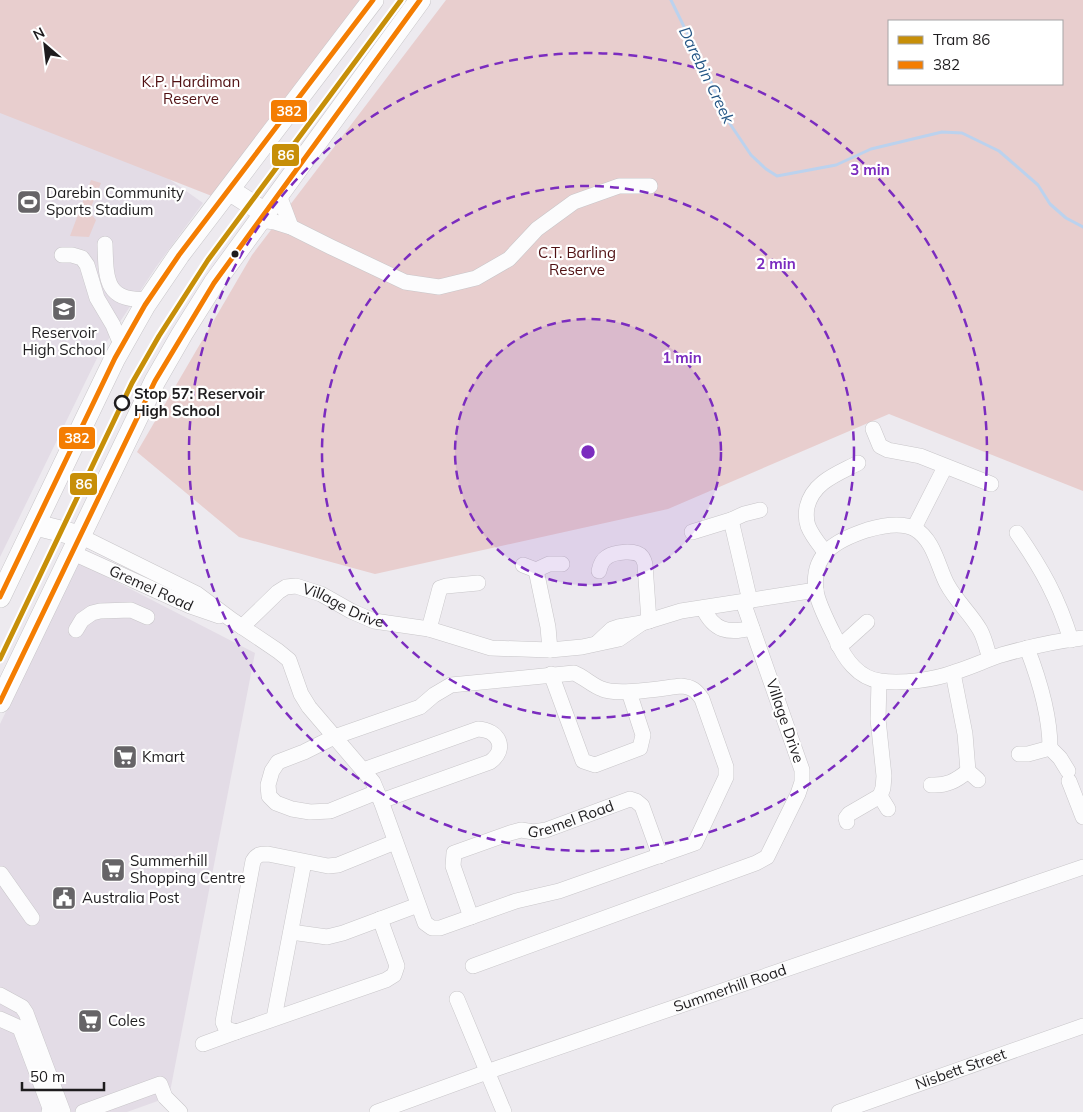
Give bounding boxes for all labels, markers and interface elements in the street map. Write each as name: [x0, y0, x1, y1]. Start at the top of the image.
north arrow: [20, 20, 70, 70]
legend: [888, 20, 1063, 85]
text: N: [30, 23, 48, 44]
water label: Darebin Creek: [675, 23, 739, 127]
text: Tram 86: [933, 30, 990, 49]
text: 382: [933, 55, 960, 74]
park label: K.P. Hardiman Reserve: [142, 72, 240, 108]
line badge: 382: [270, 99, 308, 123]
text: 382: [276, 102, 302, 120]
line badge: 86: [271, 143, 300, 167]
text: 86: [278, 146, 294, 164]
text: 3 min: [850, 160, 890, 179]
place label: Darebin Community Sports Stadium: [46, 183, 184, 219]
sports icon: Darebin Community Sports Stadium: [16, 189, 42, 215]
park label: C.T. Barling Reserve: [538, 243, 616, 279]
unlabelled marker: [230, 249, 240, 259]
text: 2 min: [756, 254, 796, 273]
school or university icon: Reservoir High School: [51, 296, 77, 322]
place label: Reservoir High School: [22, 323, 106, 359]
text: 1 min: [662, 348, 702, 367]
place label: Stop 57: Reservoir High School: [134, 384, 265, 420]
marker: Stop 57: Reservoir High School: [114, 395, 130, 411]
line badge: 382: [58, 426, 96, 450]
text: 382: [64, 429, 90, 447]
centre of rings: [579, 443, 597, 461]
line badge: 86: [69, 472, 98, 496]
text: 86: [76, 475, 92, 493]
street label: Gremel Road: [106, 561, 196, 615]
street label: Village Drive: [300, 579, 385, 631]
street label: Village Drive: [762, 676, 809, 765]
supermarket icon: Kmart: [112, 744, 138, 770]
place label: Kmart: [142, 747, 185, 766]
street label: Gremel Road: [526, 796, 616, 842]
place label: Summerhill Shopping Centre: [130, 851, 245, 887]
supermarket icon: Summerhill Shopping Centre: [100, 857, 126, 883]
public building icon: Australia Post: [51, 885, 77, 911]
place label: Australia Post: [82, 888, 179, 907]
street label: Summerhill Road: [671, 960, 789, 1016]
supermarket icon: Coles: [77, 1008, 103, 1034]
place label: Coles: [108, 1011, 145, 1030]
street label: Nisbett Street: [912, 1044, 1009, 1093]
scale bar: [22, 1060, 105, 1092]
text: 50 m: [30, 1067, 65, 1086]

